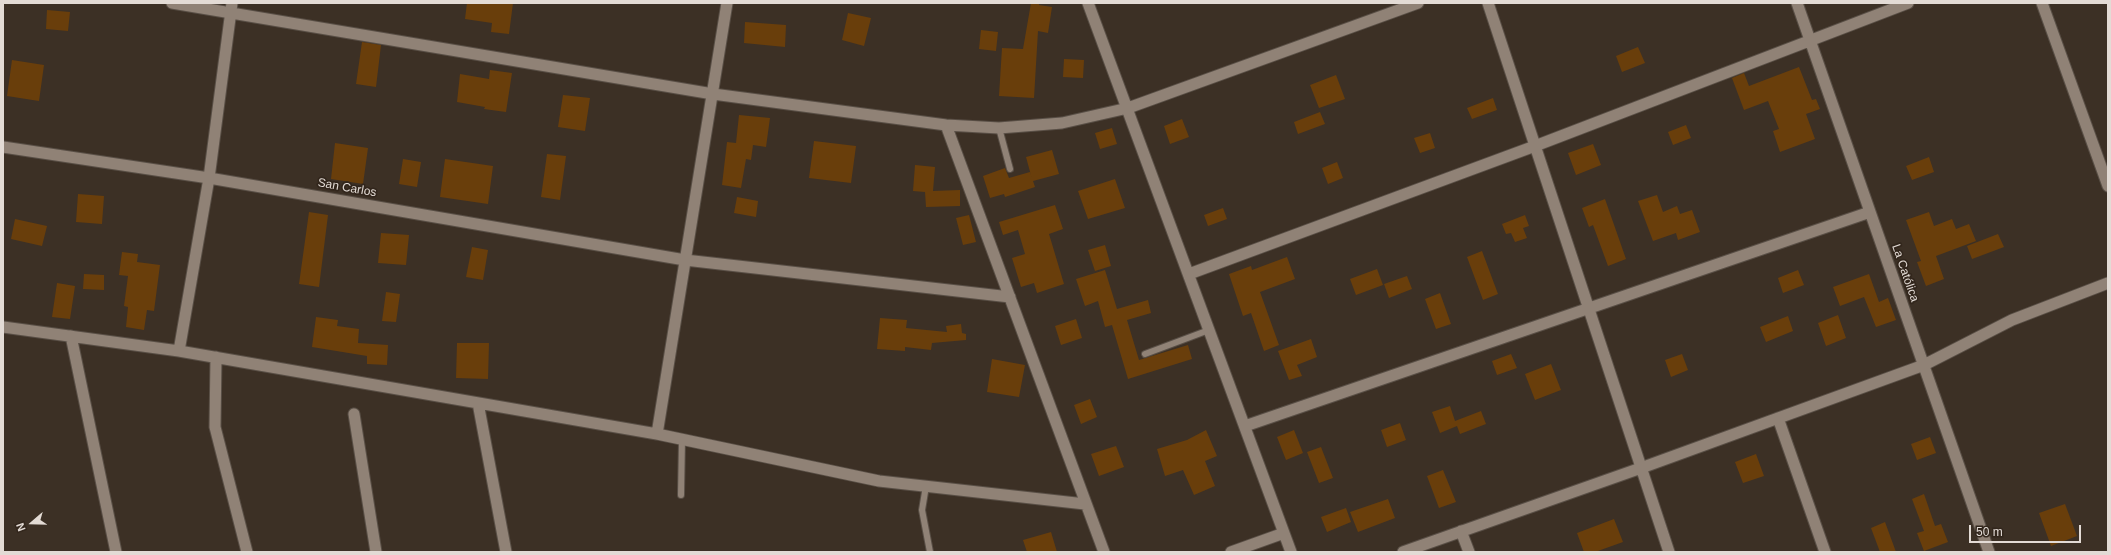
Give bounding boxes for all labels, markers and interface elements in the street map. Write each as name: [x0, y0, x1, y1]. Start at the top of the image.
street label: San Carlos: [317, 176, 377, 200]
street label: La Católica: [1888, 242, 1922, 304]
north arrow: [12, 503, 52, 543]
scale bar: [1971, 517, 2083, 543]
text: N: [14, 521, 28, 533]
text: 50 m: [1976, 525, 2003, 539]

